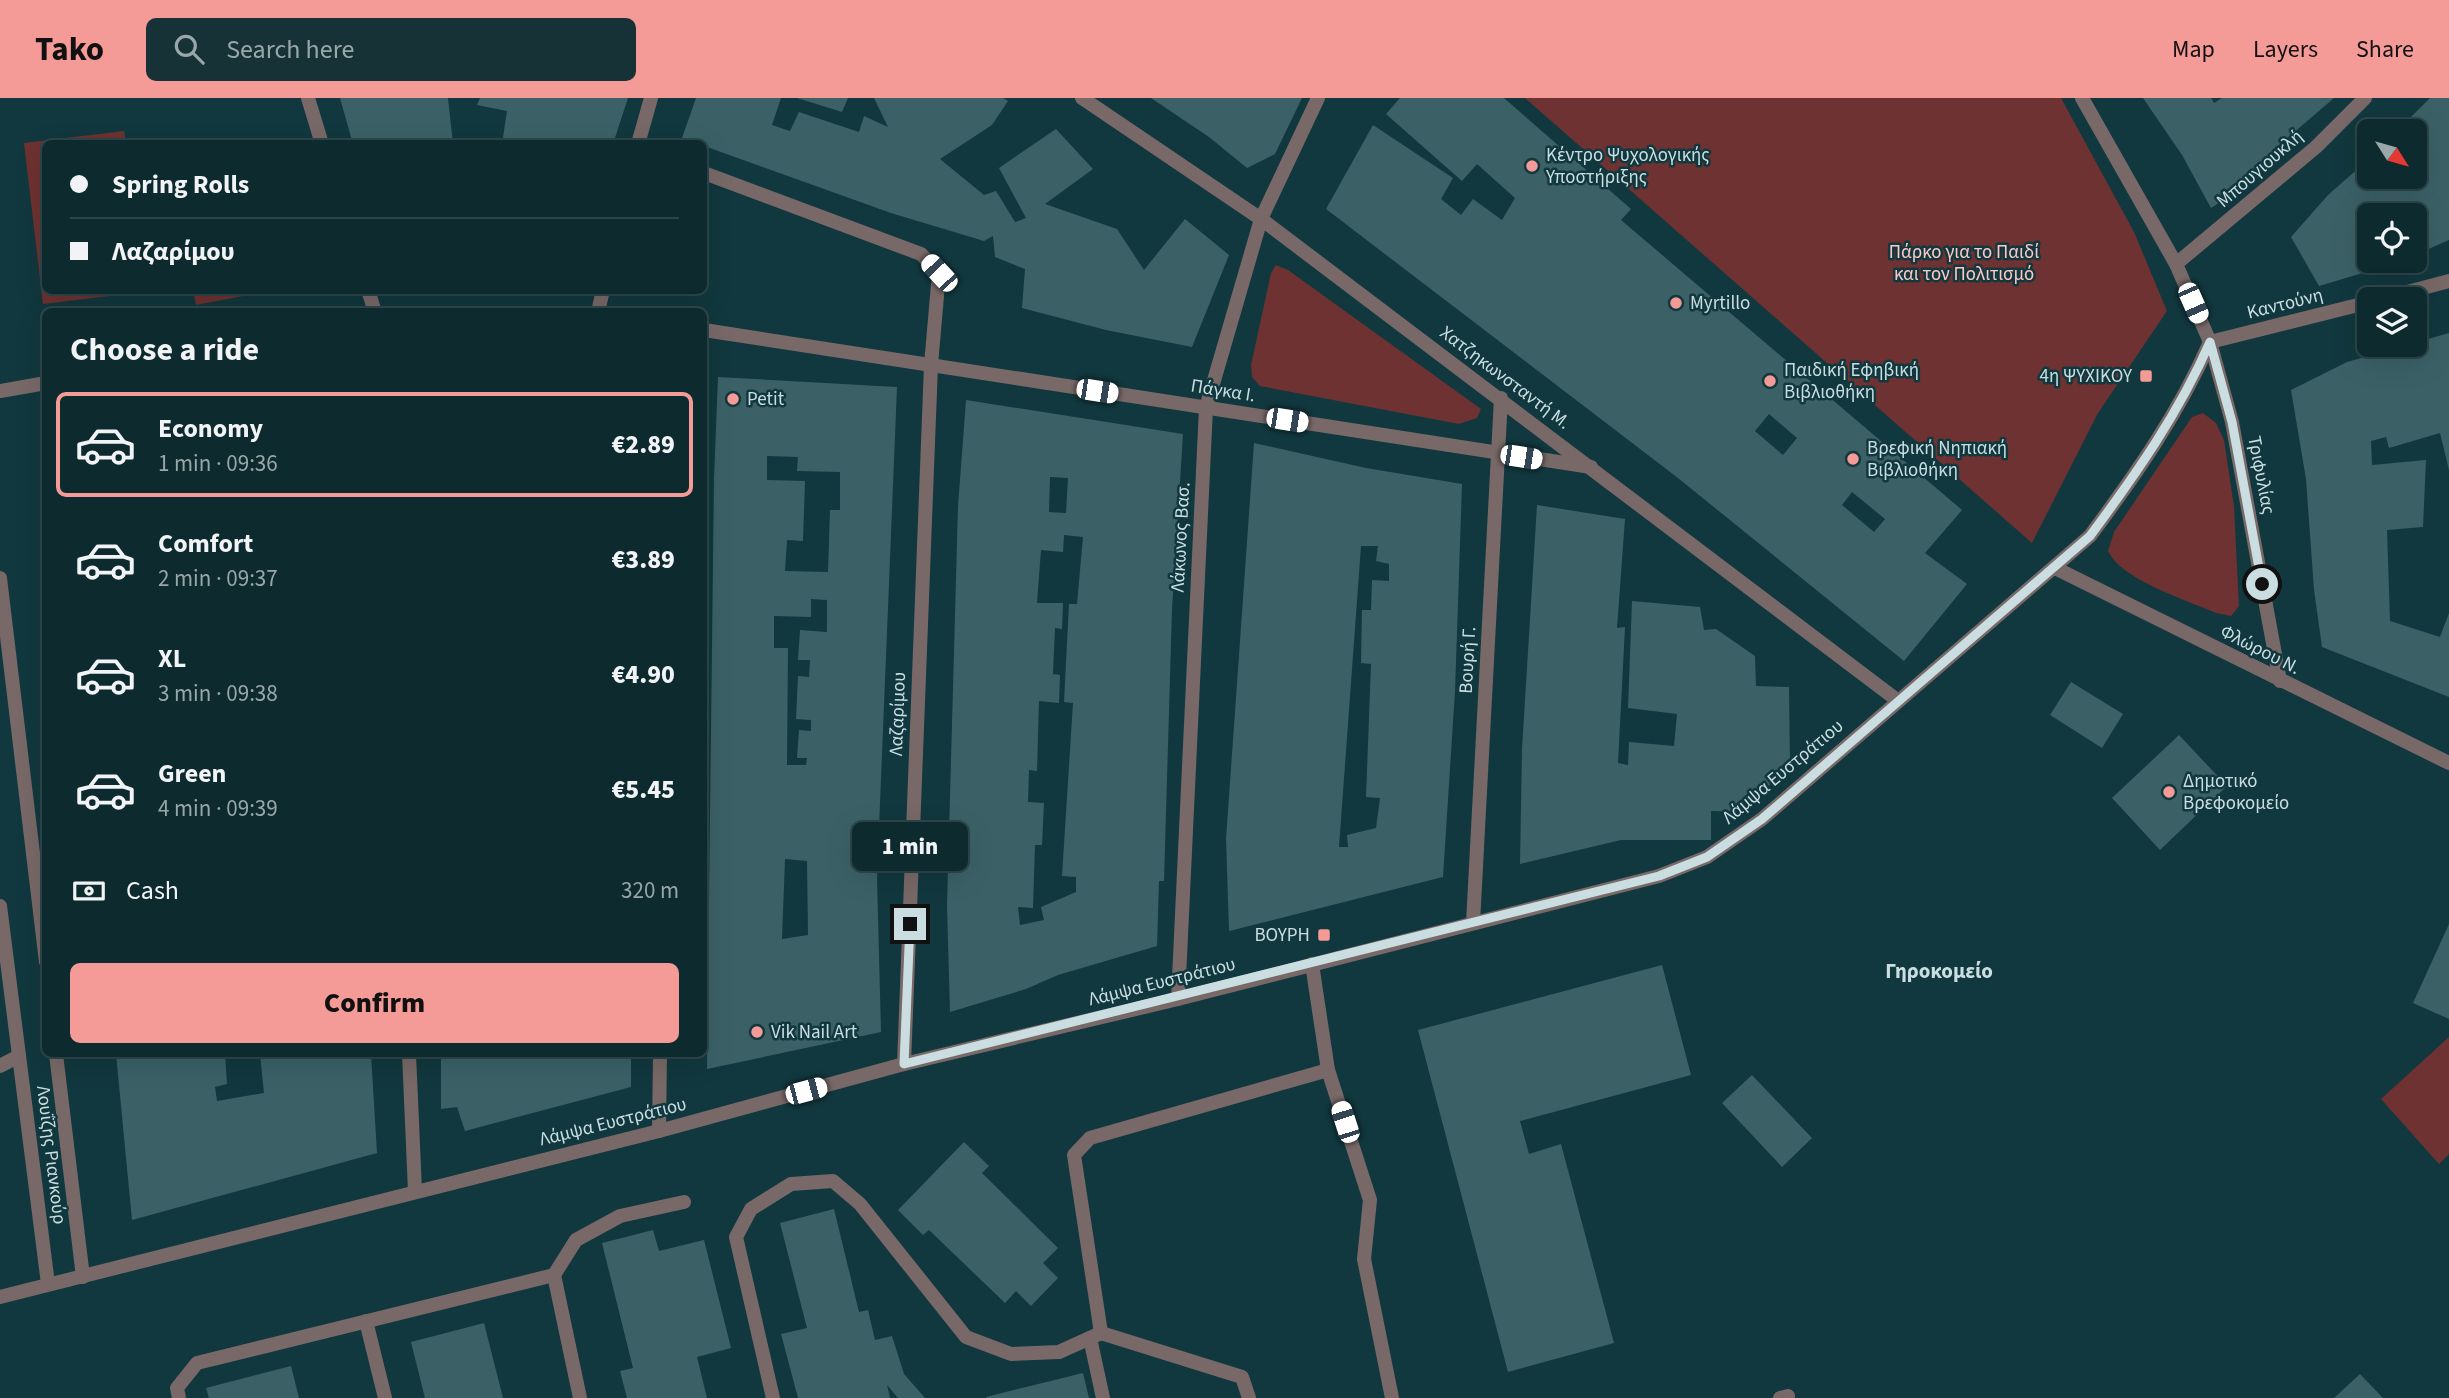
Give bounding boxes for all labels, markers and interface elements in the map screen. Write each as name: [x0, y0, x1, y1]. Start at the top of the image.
search box: [146, 18, 636, 81]
text: Tako: [35, 26, 104, 73]
icon: search: [170, 30, 208, 68]
text: Search here: [226, 31, 354, 68]
text: Map: [2172, 32, 2215, 67]
text: Layers: [2253, 32, 2318, 67]
text: Share: [2356, 32, 2414, 67]
north arrow: [2357, 119, 2427, 189]
map controls: [2357, 119, 2427, 357]
street label: Μπουγιουκλή: [2211, 124, 2309, 214]
place label: Κέντρο Ψυχολογικής Υποστήριξης: [1545, 142, 1710, 191]
marker: Κέντρο Ψυχολογικής Υποστήριξης: [1524, 158, 1540, 174]
text: Spring Rolls: [112, 166, 249, 203]
button: locate: [2357, 203, 2427, 273]
text: Λαζαρίμου: [112, 233, 235, 270]
park label: Πάρκο για το Παιδί και τον Πολιτισμό: [1889, 239, 2039, 288]
car: [917, 250, 962, 296]
car: [2175, 280, 2212, 326]
street label: Καντούνη: [2244, 282, 2326, 326]
button: layers: [2357, 287, 2427, 357]
place label: Myrtillo: [1690, 290, 1750, 317]
marker: Myrtillo: [1668, 295, 1684, 311]
street label: Χατζηκωνσταντή Μ.: [1434, 320, 1576, 436]
text: Choose a ride: [70, 327, 259, 373]
place label: Παιδική Εφηβική Βιβλιοθήκη: [1784, 357, 1919, 406]
place label: 4η ΨΥΧΙΚΟΥ: [2040, 363, 2133, 390]
marker: 4η ΨΥΧΙΚΟΥ: [2138, 368, 2154, 384]
street label: Πάγκα Ι.: [1189, 373, 1257, 409]
marker: Παιδική Εφηβική Βιβλιοθήκη: [1762, 373, 1778, 389]
car: [1075, 377, 1120, 405]
place label: Petit: [747, 386, 785, 413]
marker: Petit: [725, 391, 741, 407]
car: [1265, 406, 1310, 434]
text: Economy: [158, 410, 263, 447]
icon: car: [74, 413, 137, 476]
text: €2.89: [611, 426, 675, 463]
street label: Τριφυλίας: [2240, 434, 2282, 516]
place label: Βρεφική Νηπιακή Βιβλιοθήκη: [1867, 435, 2007, 484]
car: [1499, 443, 1544, 471]
text: 1 min · 09:36: [158, 447, 278, 480]
marker: Βρεφική Νηπιακή Βιβλιοθήκη: [1845, 451, 1861, 467]
street label: Λάκωνος Βασ.: [1165, 481, 1197, 593]
text: Comfort: [158, 525, 253, 562]
icon: car: [74, 528, 137, 591]
text: €3.89: [611, 541, 675, 578]
text: 2 min · 09:37: [158, 562, 278, 595]
route start: [2246, 568, 2278, 600]
street label: Φλώρου Ν.: [2215, 618, 2305, 682]
street label: Βουρή Γ.: [1453, 626, 1483, 694]
text: XL: [158, 640, 186, 677]
icon: car: [74, 643, 137, 706]
text: €4.90: [611, 656, 675, 693]
street label: Λαζαρίμου: [883, 671, 913, 757]
text: 3 min · 09:38: [158, 677, 278, 710]
street label: Λάμψα Ευστράτιου: [1717, 713, 1849, 831]
text: Green: [158, 755, 226, 792]
icon: car: [74, 758, 137, 821]
place label: Δημοτικό Βρεφοκομείο: [2183, 768, 2289, 817]
text: €5.45: [611, 771, 675, 808]
marker: Δημοτικό Βρεφοκομείο: [2161, 784, 2177, 800]
text: 4 min · 09:39: [158, 792, 278, 825]
callout: 1 min: [852, 822, 968, 872]
text: 1 min: [882, 830, 938, 863]
icon: cash: [70, 872, 108, 910]
text: Cash: [126, 872, 179, 909]
text: 320 m: [621, 874, 679, 907]
route end: [894, 908, 926, 940]
place label: ΒΟΥΡΗ: [1254, 922, 1310, 949]
marker: ΒΟΥΡΗ: [1316, 927, 1332, 943]
street label: Λάμψα Ευστράτιου: [1086, 951, 1238, 1013]
district label: Γηροκομείο: [1885, 956, 1993, 986]
button: Confirm: [70, 963, 679, 1043]
place label: Vik Nail Art: [771, 1019, 858, 1046]
marker: Vik Nail Art: [749, 1024, 765, 1040]
car: [783, 1075, 830, 1107]
street label: Λουΐζης Ριανκούρ: [29, 1084, 73, 1226]
street label: Λάμψα Ευστράτιου: [537, 1091, 689, 1153]
car: [1329, 1099, 1362, 1145]

